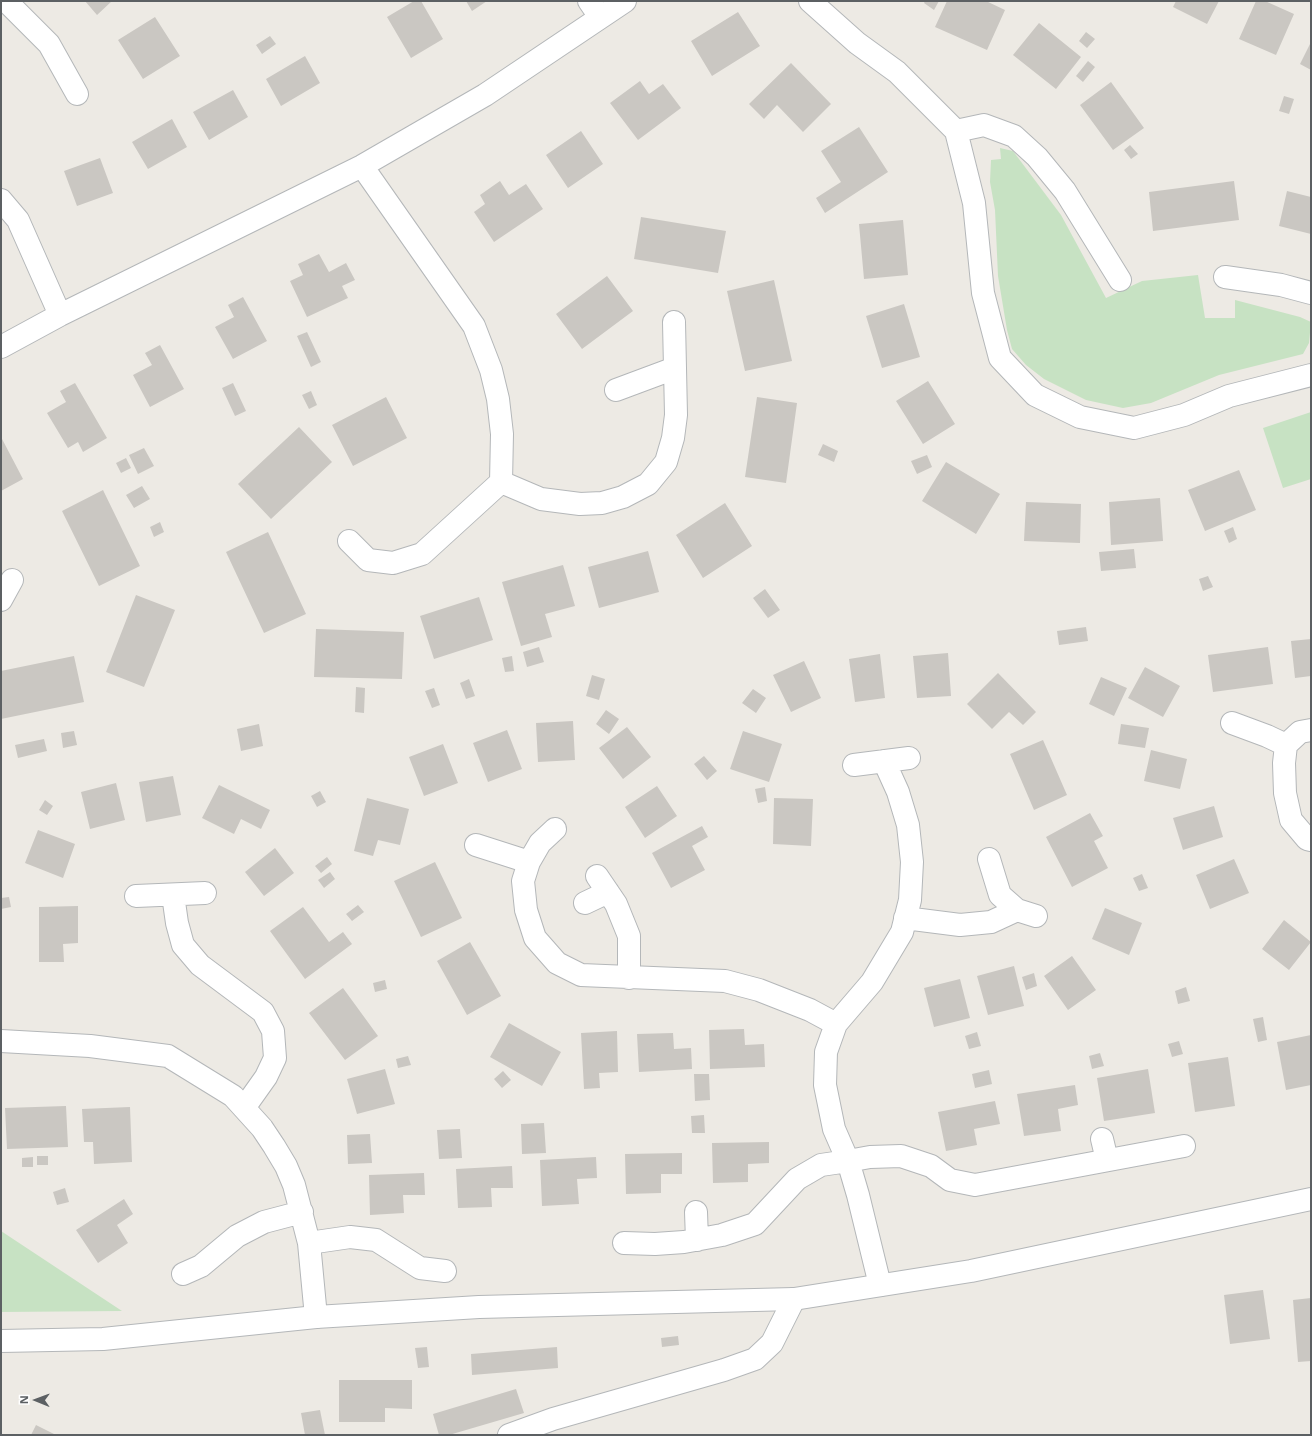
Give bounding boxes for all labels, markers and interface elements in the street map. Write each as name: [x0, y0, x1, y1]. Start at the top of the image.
north arrow: [16, 1380, 56, 1420]
text: N: [16, 1395, 31, 1404]

